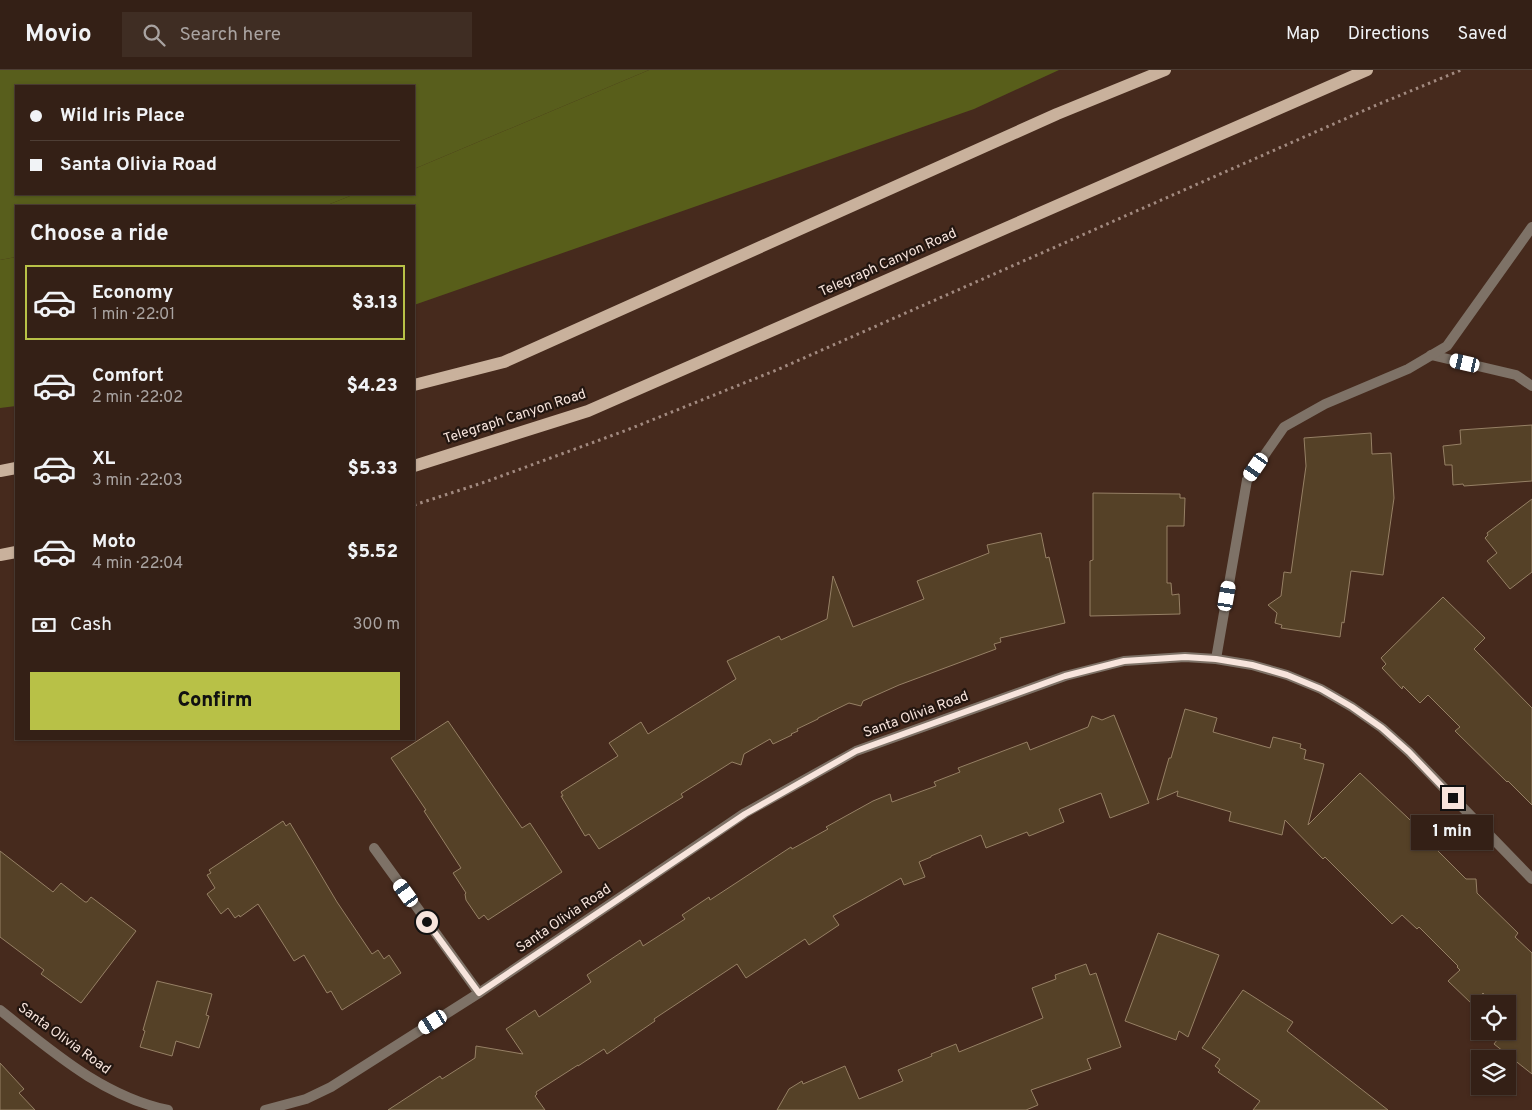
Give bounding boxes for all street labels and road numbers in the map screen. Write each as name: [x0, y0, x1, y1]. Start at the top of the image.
street label: Telegraph Canyon Road: [817, 225, 959, 301]
street label: Telegraph Canyon Road: [442, 386, 588, 448]
street label: Santa Olivia Road: [861, 688, 971, 742]
street label: Santa Olivia Road: [513, 881, 615, 957]
street label: Santa Olivia Road: [14, 1000, 114, 1078]

